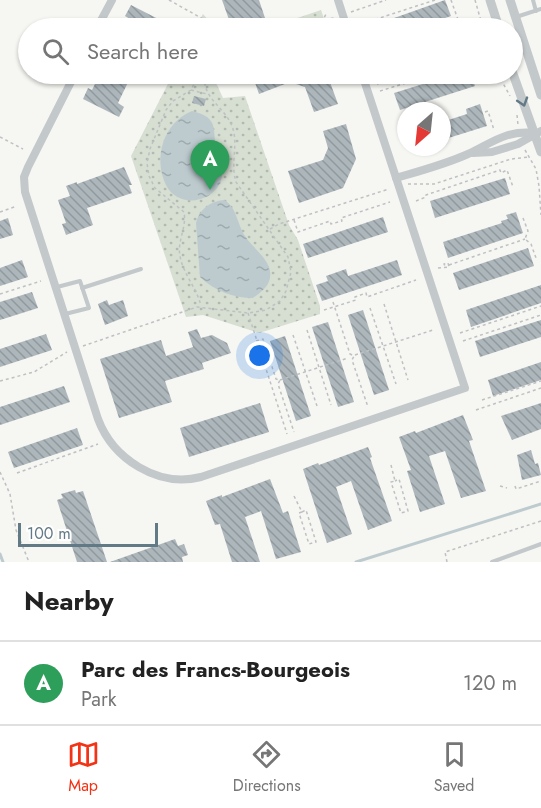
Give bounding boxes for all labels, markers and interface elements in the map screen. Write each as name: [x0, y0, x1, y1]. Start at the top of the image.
search box: [18, 18, 523, 84]
icon: search: [39, 35, 72, 68]
text: Search here: [87, 35, 198, 67]
one-way arrow: [515, 96, 528, 107]
north arrow: [397, 102, 451, 156]
pin: A: [190, 140, 230, 190]
your location: [245, 341, 274, 370]
scale bar: [18, 520, 158, 548]
text: 100 m: [27, 522, 71, 545]
text: Nearby: [24, 582, 113, 620]
text: Parc des Francs-Bourgeois: [81, 653, 350, 685]
text: A: [36, 669, 51, 698]
text: 120 m: [463, 669, 517, 698]
text: Park: [81, 685, 117, 714]
tab: Map: [67, 738, 100, 797]
tab: Directions: [233, 738, 301, 797]
tab: Saved: [434, 738, 474, 797]

